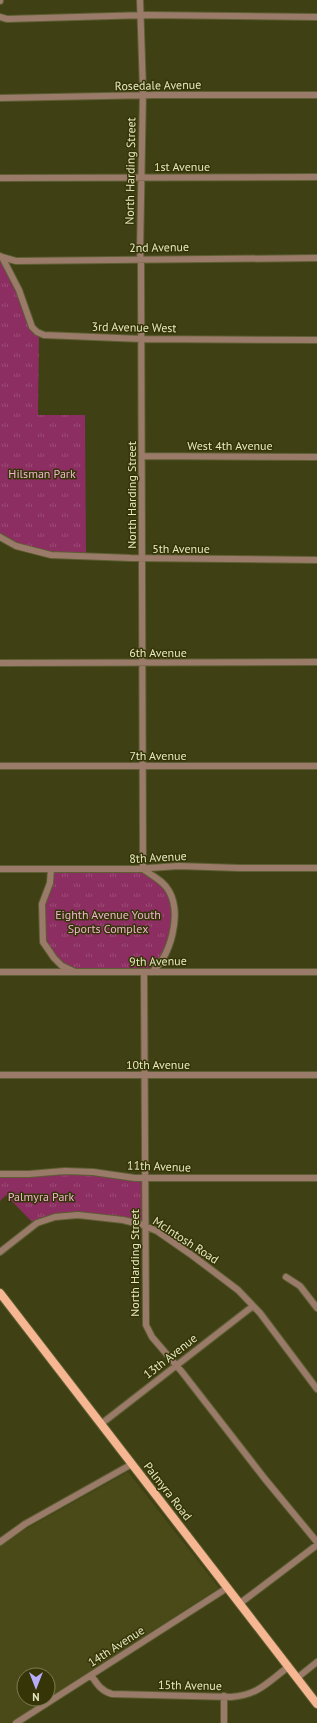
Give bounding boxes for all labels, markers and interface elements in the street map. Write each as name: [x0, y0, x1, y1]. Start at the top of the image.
street label: Rosedale Avenue: [115, 77, 201, 93]
street label: North Harding Street: [122, 117, 138, 225]
street label: 1st Avenue: [154, 159, 210, 174]
street label: 2nd Avenue: [129, 239, 189, 255]
street label: 3rd Avenue West: [91, 319, 177, 335]
street label: West 4th Avenue: [187, 438, 273, 453]
street label: North Harding Street: [124, 441, 139, 549]
park label: Hilsman Park: [8, 466, 76, 481]
street label: 5th Avenue: [152, 541, 210, 556]
street label: 6th Avenue: [129, 645, 187, 660]
street label: 7th Avenue: [129, 748, 187, 763]
street label: 8th Avenue: [129, 848, 187, 866]
park label: Eighth Avenue Youth Sports Complex: [55, 907, 161, 936]
street label: 9th Avenue: [129, 953, 187, 969]
street label: 10th Avenue: [126, 1057, 190, 1072]
street label: 11th Avenue: [127, 1157, 191, 1175]
park label: Palmyra Park: [8, 1189, 74, 1204]
street label: North Harding Street: [127, 1209, 142, 1317]
street label: McIntosh Road: [150, 1213, 222, 1267]
street label: 13th Avenue: [140, 1330, 200, 1382]
street label: Palmyra Road: [141, 1459, 195, 1523]
street label: 14th Avenue: [85, 1622, 147, 1670]
north arrow: [16, 1667, 56, 1707]
street label: 15th Avenue: [158, 1677, 222, 1693]
text: N: [32, 1690, 40, 1704]

